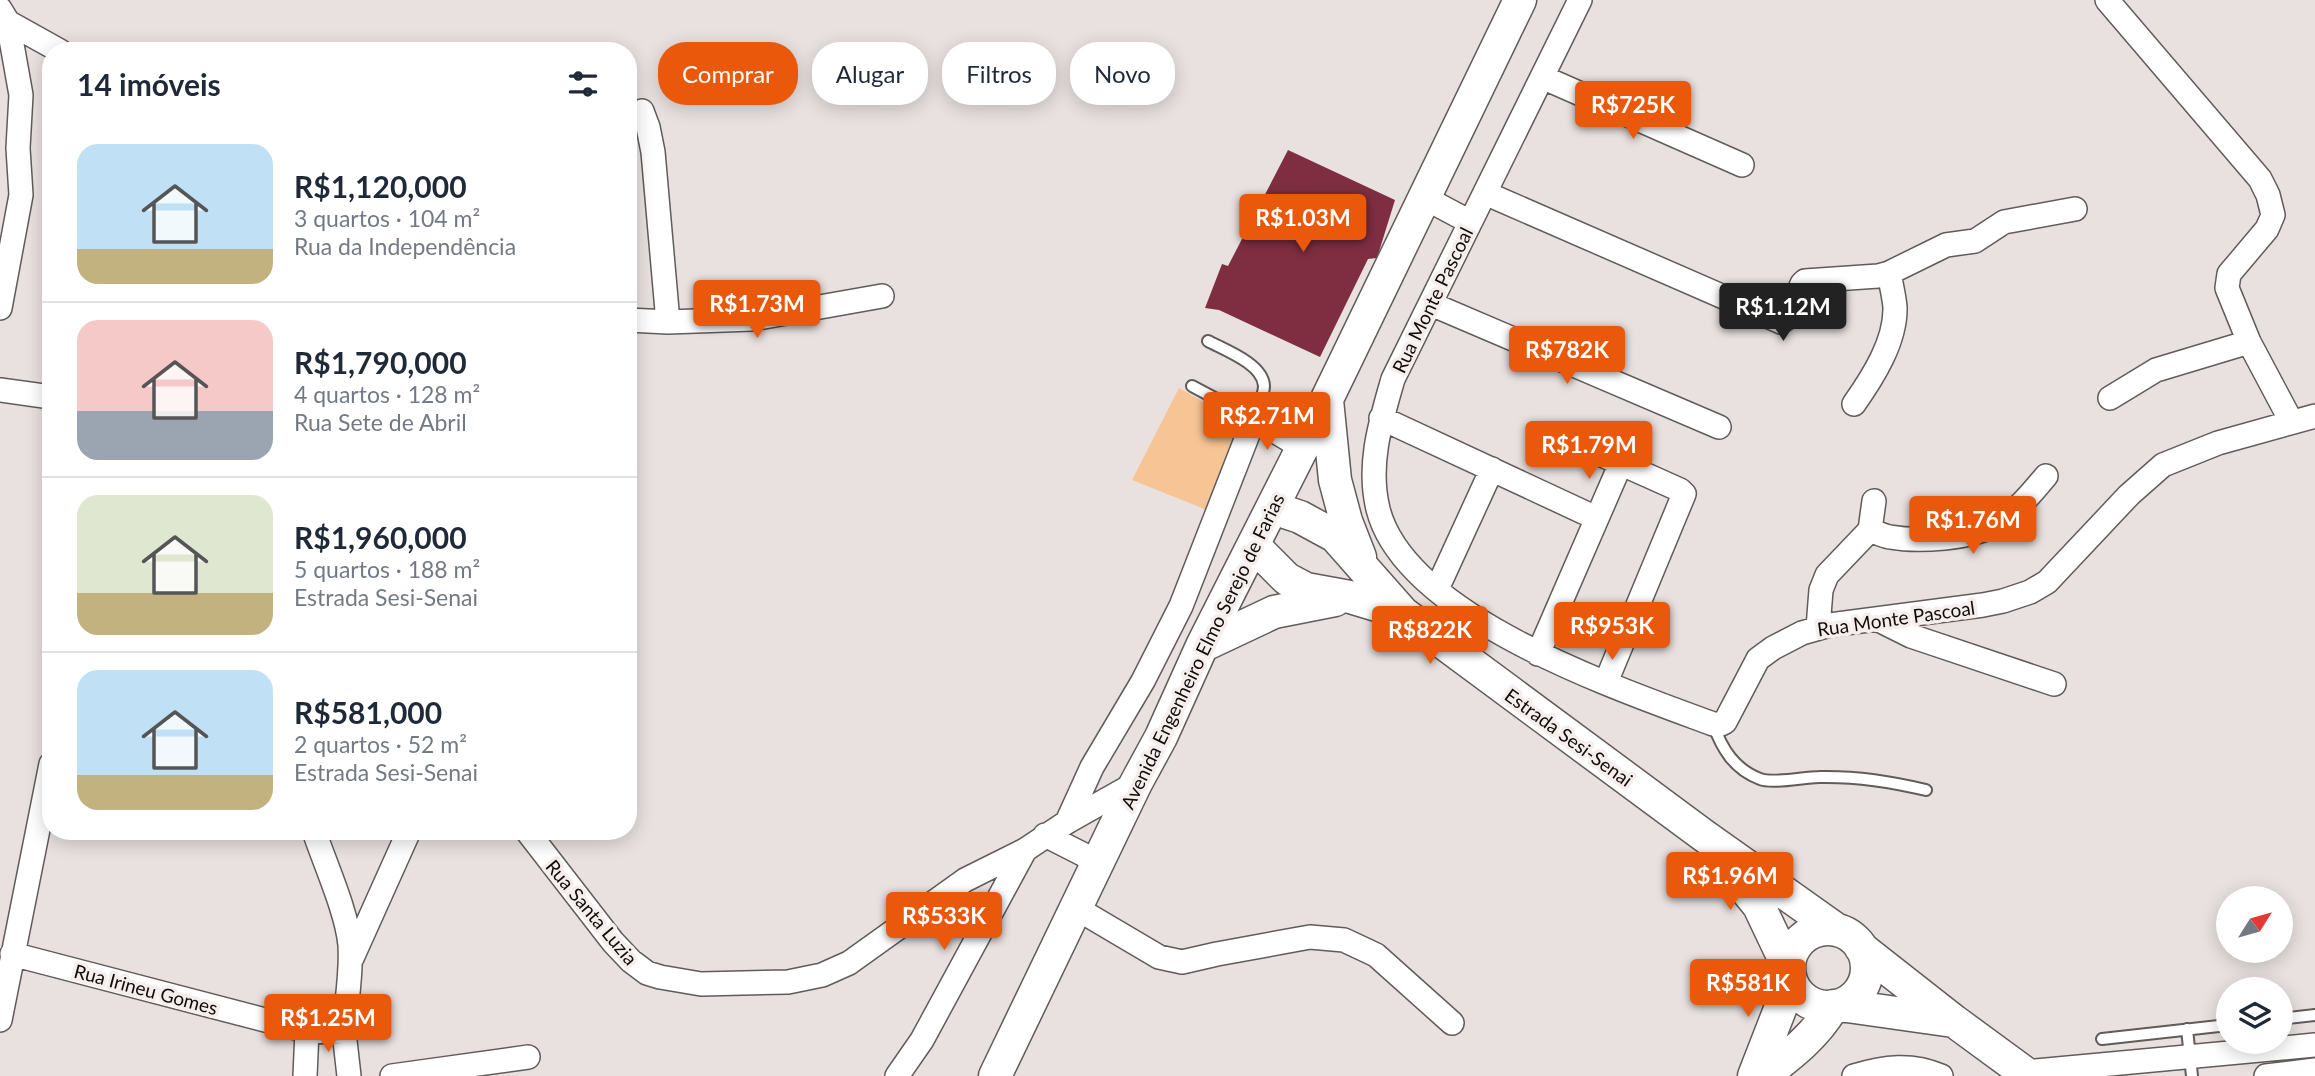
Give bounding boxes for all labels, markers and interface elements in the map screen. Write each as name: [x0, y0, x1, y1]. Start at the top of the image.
chip: Comprar: [658, 42, 798, 105]
chip: Alugar: [812, 42, 928, 105]
chip: Filtros: [942, 42, 1056, 105]
chip: Novo: [1070, 42, 1175, 105]
icon: filters: [564, 65, 602, 103]
text: 14 imóveis: [77, 66, 221, 102]
pin: R$725K: [1576, 82, 1690, 141]
text: R$725K: [1591, 90, 1675, 118]
text: R$1,120,000: [294, 168, 467, 204]
icon: home: [133, 172, 217, 256]
pin: R$1.03M: [1238, 194, 1368, 254]
text: R$1.03M: [1255, 203, 1351, 231]
text: 3 quartos · 104 m²: [294, 204, 480, 232]
street label: Rua Monte Pascoal: [1387, 223, 1477, 377]
text: Rua da Independência: [294, 232, 516, 260]
pin: R$1.73M: [692, 280, 822, 340]
pin: R$1.12M: [1718, 284, 1848, 343]
text: R$1.73M: [709, 289, 805, 317]
text: R$1.12M: [1735, 292, 1831, 320]
pin: R$782K: [1510, 326, 1624, 386]
text: R$782K: [1525, 335, 1609, 363]
text: R$1,790,000: [294, 344, 467, 380]
icon: home: [133, 348, 217, 432]
text: 4 quartos · 128 m²: [294, 380, 480, 408]
pin: R$2.71M: [1202, 392, 1332, 452]
text: R$2.71M: [1219, 401, 1315, 429]
text: Rua Sete de Abril: [294, 408, 467, 436]
pin: R$1.79M: [1524, 421, 1654, 481]
text: R$1.79M: [1541, 430, 1637, 458]
street label: Avenida Engenheiro Elmo Serejo de Farias: [1115, 490, 1289, 812]
pin: R$1.76M: [1908, 496, 2038, 556]
text: R$1.76M: [1925, 505, 2021, 533]
text: R$1,960,000: [294, 519, 467, 555]
icon: home: [133, 523, 217, 607]
text: 5 quartos · 188 m²: [294, 555, 480, 583]
text: Estrada Sesi-Senai: [294, 583, 478, 611]
street label: Rua Monte Pascoal: [1816, 596, 1976, 640]
pin: R$953K: [1555, 602, 1669, 662]
pin: R$822K: [1373, 606, 1487, 666]
text: R$953K: [1570, 611, 1654, 639]
text: R$822K: [1388, 615, 1472, 643]
street label: Estrada Sesi-Senai: [1501, 683, 1637, 791]
text: R$581,000: [294, 694, 442, 730]
icon: home: [133, 698, 217, 782]
text: 2 quartos · 52 m²: [294, 730, 467, 758]
text: Estrada Sesi-Senai: [294, 758, 478, 786]
pin: R$1.96M: [1665, 852, 1795, 912]
street label: Rua Santa Luzia: [541, 855, 643, 969]
text: R$1.96M: [1682, 861, 1778, 889]
north arrow: [2216, 886, 2292, 962]
map controls: [2216, 886, 2293, 1054]
pin: R$533K: [887, 892, 1001, 952]
text: R$533K: [902, 901, 986, 929]
street label: Rua Irineu Gomes: [72, 959, 220, 1019]
pin: R$581K: [1691, 960, 1805, 1019]
text: R$581K: [1706, 968, 1790, 996]
button: layers: [2216, 977, 2293, 1054]
pin: R$1.25M: [263, 995, 393, 1054]
text: R$1.25M: [280, 1003, 376, 1031]

